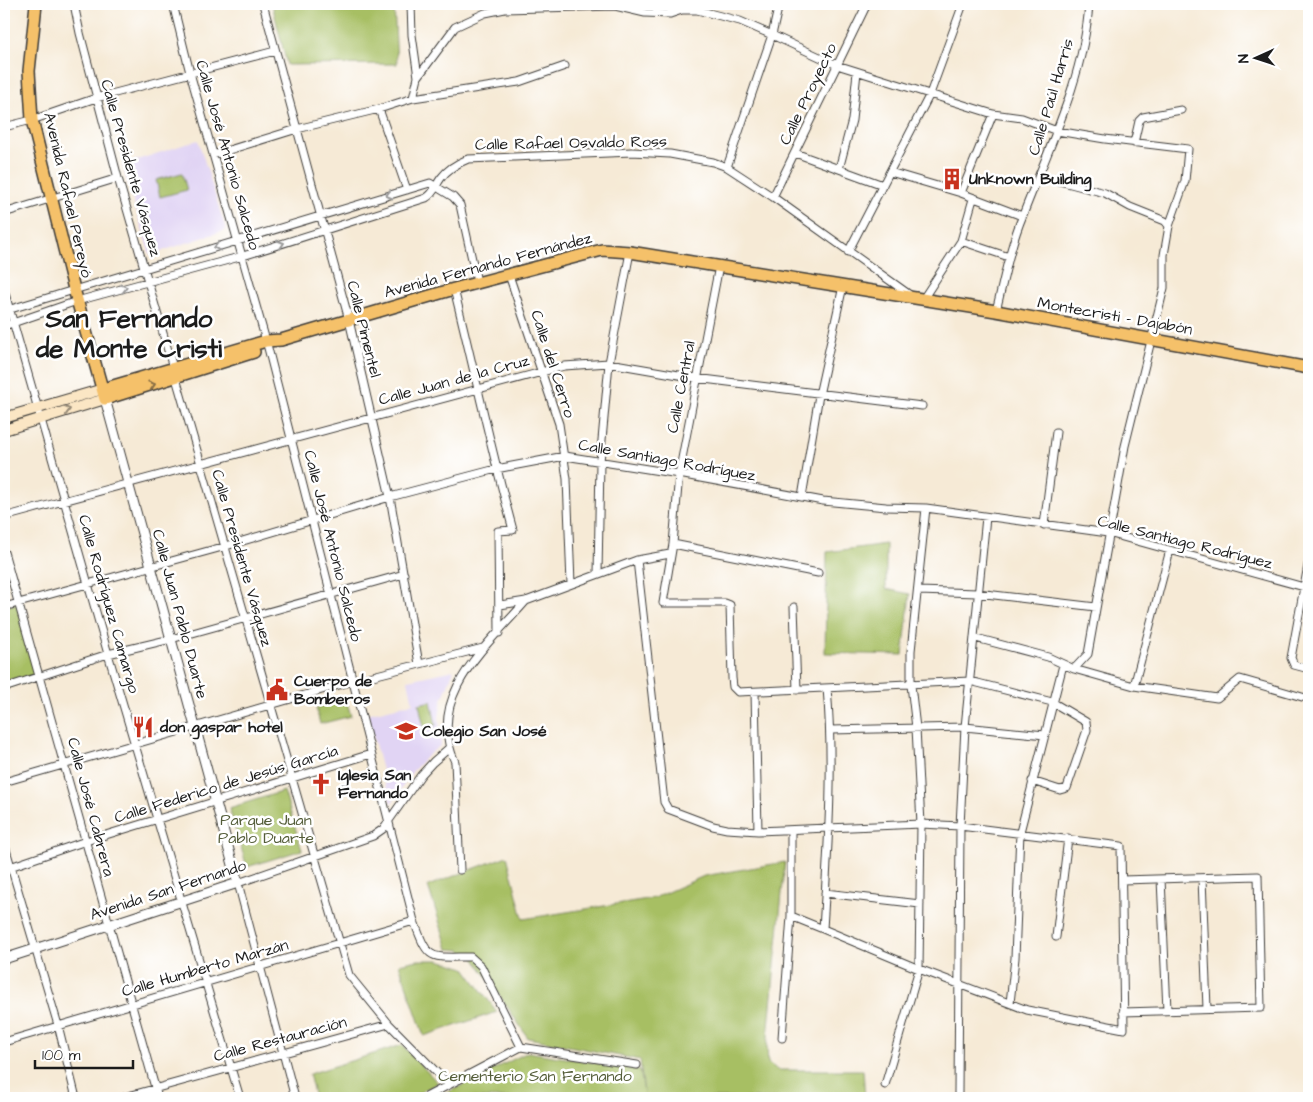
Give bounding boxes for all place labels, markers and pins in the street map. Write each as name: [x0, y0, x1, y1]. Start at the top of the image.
building icon: Unknown Building: [939, 166, 965, 192]
place label: Unknown Building: [969, 168, 1092, 192]
place label: Cuerpo de Bomberos: [294, 670, 372, 710]
public building icon: Cuerpo de Bomberos: [264, 677, 290, 703]
restaurant icon: don gaspar hotel: [130, 714, 156, 740]
place label: don gaspar hotel: [159, 716, 283, 740]
school or university icon: Colegio San José: [393, 718, 419, 744]
place label: Colegio San José: [422, 720, 547, 744]
place label: Iglesia San Fernando: [338, 764, 411, 804]
church icon: Iglesia San Fernando: [308, 771, 334, 797]

